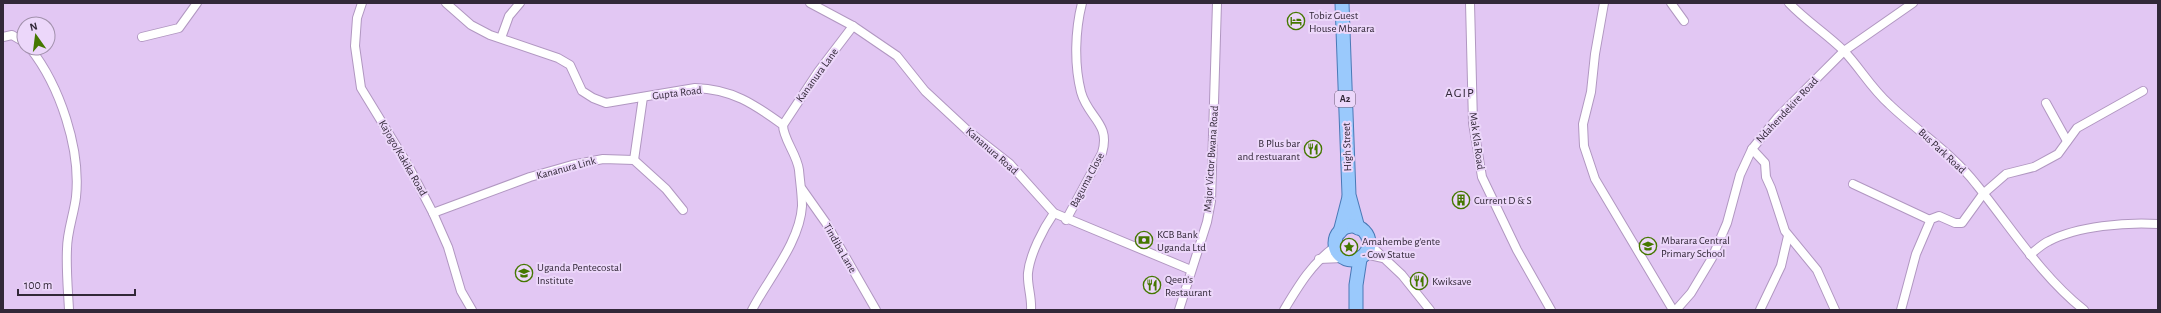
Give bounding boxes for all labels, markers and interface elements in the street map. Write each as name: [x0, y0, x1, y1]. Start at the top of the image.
place label: Tobiz Guest House Mbarara: [1309, 10, 1375, 34]
hotel icon: Tobiz Guest House Mbarara: [1286, 11, 1306, 31]
north arrow: [16, 16, 56, 56]
text: N: [29, 21, 39, 33]
street label: Kananura Lane: [794, 46, 840, 104]
street label: Ndahendekire Road: [1754, 75, 1820, 145]
street label: Gupta Road: [652, 84, 703, 101]
district label: AGIP: [1445, 87, 1475, 100]
road number: A2: [1335, 91, 1355, 107]
street label: Major Victor Bwana Road: [1202, 105, 1220, 213]
street label: Mak Kla Road: [1468, 112, 1487, 171]
street label: Kajogo/Kakika Road: [377, 118, 429, 198]
street label: High Street: [1341, 122, 1353, 172]
street label: Kananura Road: [964, 126, 1020, 177]
street label: Bus Park Road: [1916, 126, 1968, 176]
place label: B Plus bar and restuarant: [1237, 138, 1300, 162]
restaurant icon: B Plus bar and restuarant: [1303, 139, 1323, 159]
street label: Baguma Close: [1068, 151, 1106, 209]
street label: Kananura Link: [535, 155, 597, 181]
building icon: Current D & S: [1451, 190, 1471, 210]
place label: Current D & S: [1474, 195, 1532, 206]
street label: Tindiba Lane: [822, 221, 858, 275]
place label: KCB Bank Uganda Ltd: [1157, 229, 1206, 253]
bank icon: KCB Bank Uganda Ltd: [1134, 230, 1154, 250]
place label: Mbarara Central Primary School: [1661, 235, 1730, 259]
place label: Amahembe g'ente - Cow Statue: [1362, 236, 1440, 260]
school or university icon: Mbarara Central Primary School: [1638, 236, 1658, 256]
place icon: Amahembe g'ente - Cow Statue: [1339, 237, 1359, 257]
place label: Uganda Pentecostal Institute: [537, 262, 622, 286]
school or university icon: Uganda Pentecostal Institute: [514, 263, 534, 283]
scale bar: [18, 271, 135, 297]
restaurant icon: Kwiksave: [1409, 271, 1429, 291]
place label: Qeen's Restaurant: [1165, 274, 1212, 298]
restaurant icon: Qeen's Restaurant: [1142, 275, 1162, 295]
place label: Kwiksave: [1432, 276, 1471, 287]
text: 100 m: [24, 279, 52, 291]

